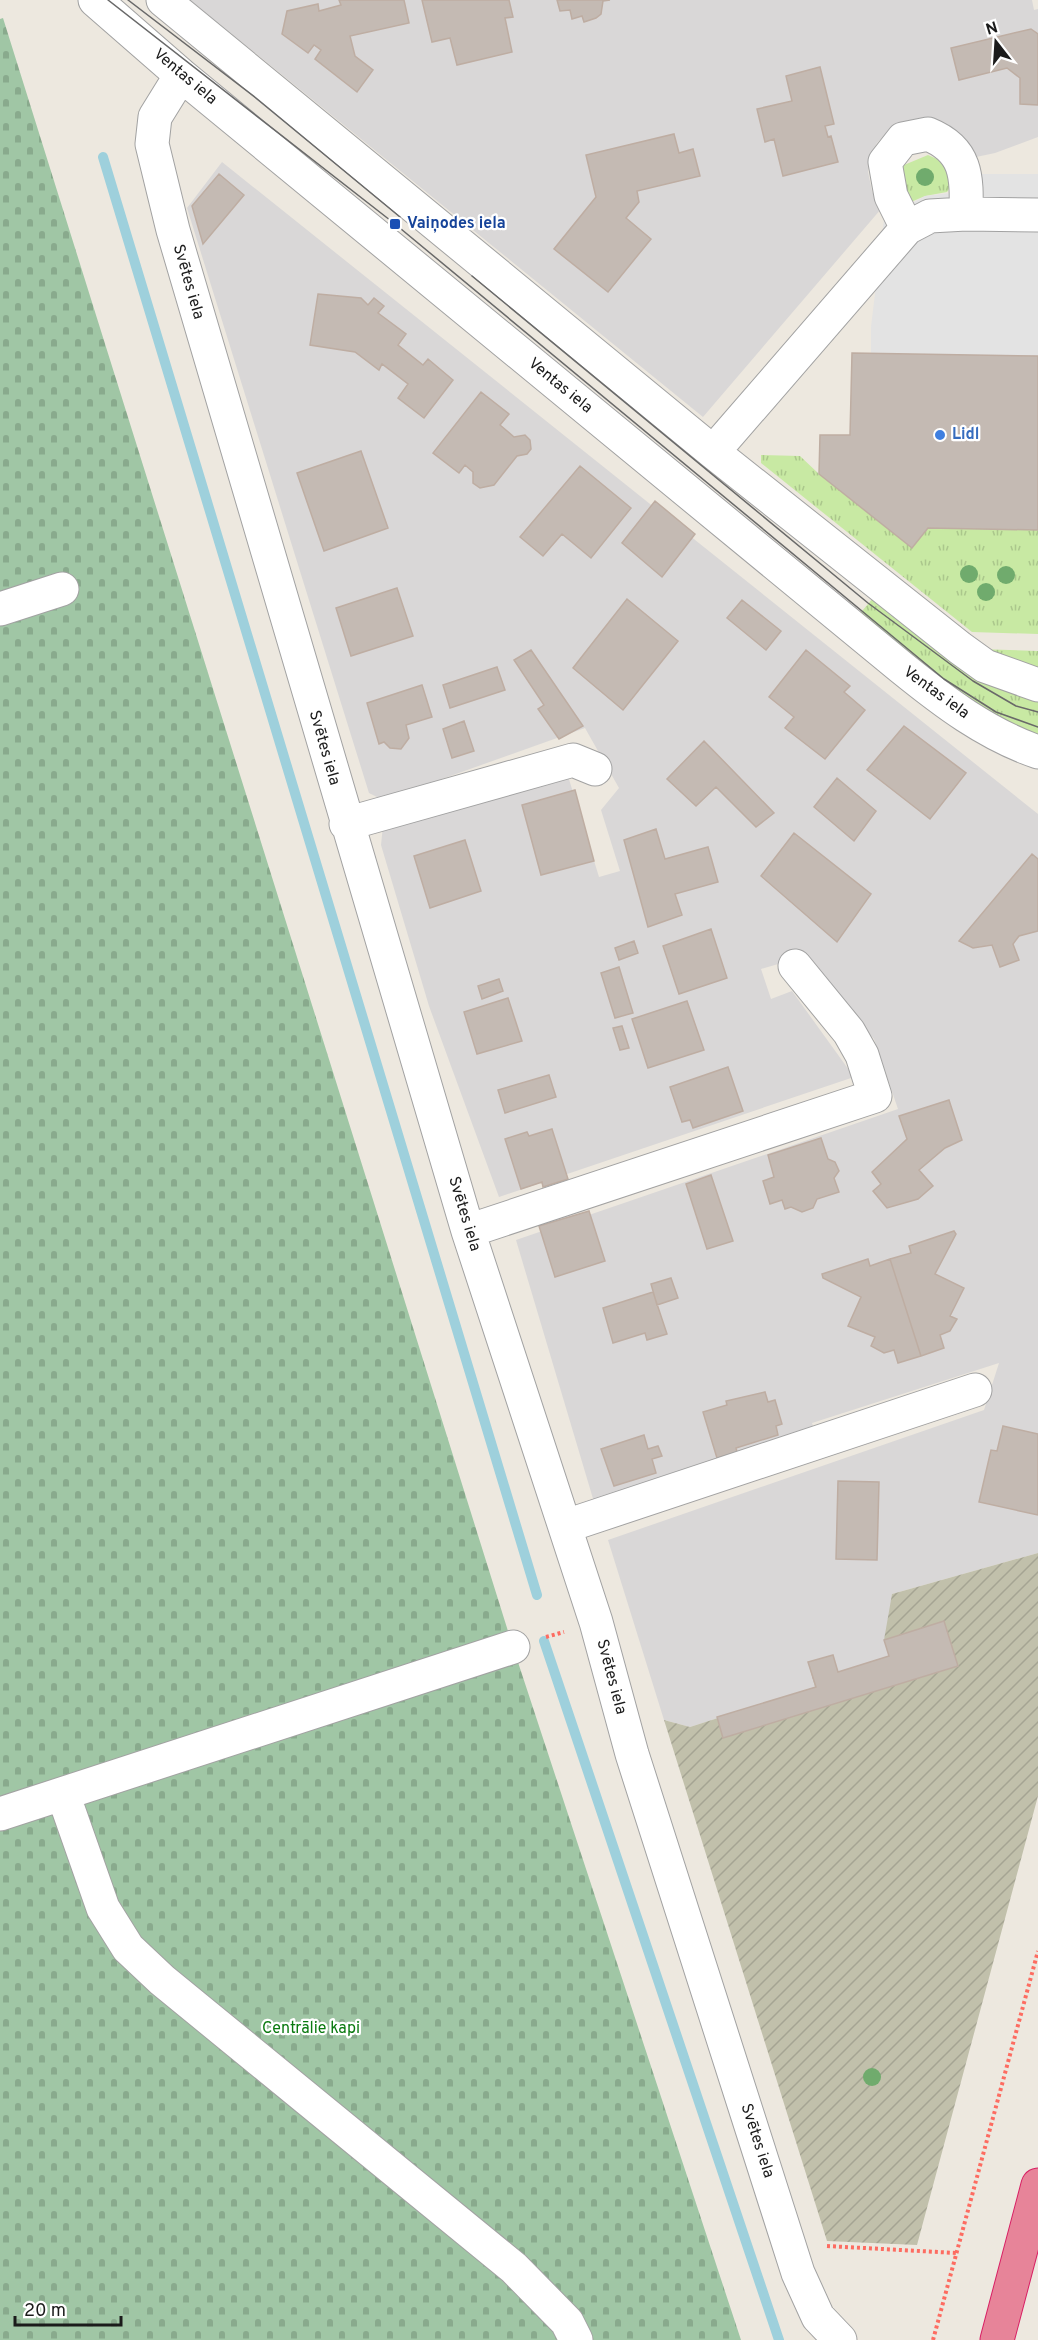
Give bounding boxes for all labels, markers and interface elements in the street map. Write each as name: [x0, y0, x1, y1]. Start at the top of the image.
north arrow: [966, 12, 1026, 72]
text: N: [984, 18, 1001, 41]
street label: Ventas iela: [149, 44, 221, 110]
place label: Vaiņodes iela: [407, 214, 506, 234]
marker: Vaiņodes iela: [388, 217, 402, 231]
street label: Svētes iela: [168, 242, 208, 322]
street label: Ventas iela: [524, 354, 596, 418]
place label: Lidl: [952, 425, 979, 445]
marker: Lidl: [933, 428, 947, 442]
street label: Ventas iela: [899, 662, 973, 724]
street label: Svētes iela: [304, 708, 344, 788]
street label: Svētes iela: [443, 1174, 485, 1254]
street label: Svētes iela: [591, 1637, 631, 1717]
park label: Centrālie kapi: [262, 2019, 360, 2039]
street label: Svētes iela: [736, 2101, 778, 2181]
scale bar: [15, 2289, 122, 2327]
text: 20 m: [24, 2300, 66, 2323]

